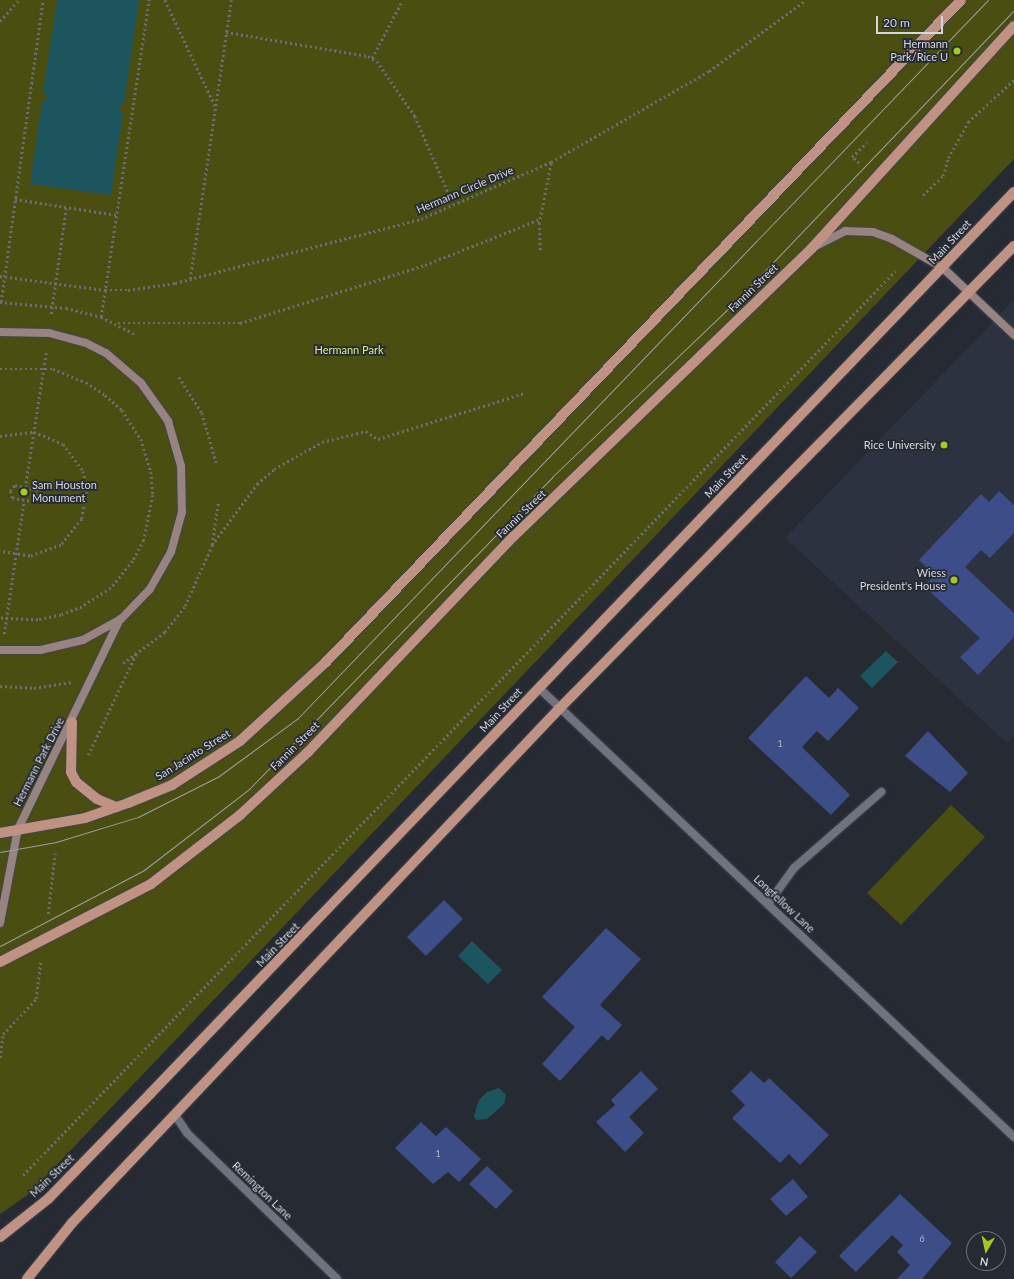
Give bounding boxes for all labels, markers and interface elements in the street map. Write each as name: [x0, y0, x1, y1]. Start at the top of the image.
scale bar: [878, 8, 945, 34]
text: 20 m: [883, 15, 910, 30]
place label: Hermann Park/Rice U: [890, 38, 948, 64]
marker: Hermann Park/Rice U: [951, 45, 963, 57]
street label: Hermann Circle Drive: [415, 164, 515, 216]
street label: Main Street: [926, 217, 974, 267]
street label: Fannin Street: [725, 261, 781, 315]
park label: Hermann Park: [314, 343, 384, 357]
place label: Rice University: [864, 438, 936, 452]
marker: Rice University: [939, 440, 949, 450]
street label: Main Street: [702, 451, 750, 501]
place label: Sam Houston Monument: [32, 479, 97, 505]
marker: Sam Houston Monument: [19, 487, 29, 497]
street label: Fannin Street: [493, 487, 549, 541]
place label: Wiess President's House: [860, 567, 946, 593]
marker: Wiess President's House: [949, 575, 959, 585]
street label: Main Street: [477, 685, 525, 735]
street label: Hermann Park Drive: [11, 715, 67, 809]
street label: Fannin Street: [268, 719, 322, 773]
street label: San Jacinto Street: [153, 727, 233, 783]
house number: 1: [777, 739, 783, 749]
street label: Longfellow Lane: [751, 872, 817, 936]
street label: Main Street: [254, 920, 302, 970]
house number: 1: [435, 1149, 441, 1159]
street label: Main Street: [27, 1152, 77, 1200]
street label: Remington Lane: [229, 1159, 295, 1223]
north arrow: [966, 1231, 1006, 1271]
house number: 6: [919, 1234, 925, 1244]
text: N: [979, 1255, 989, 1269]

